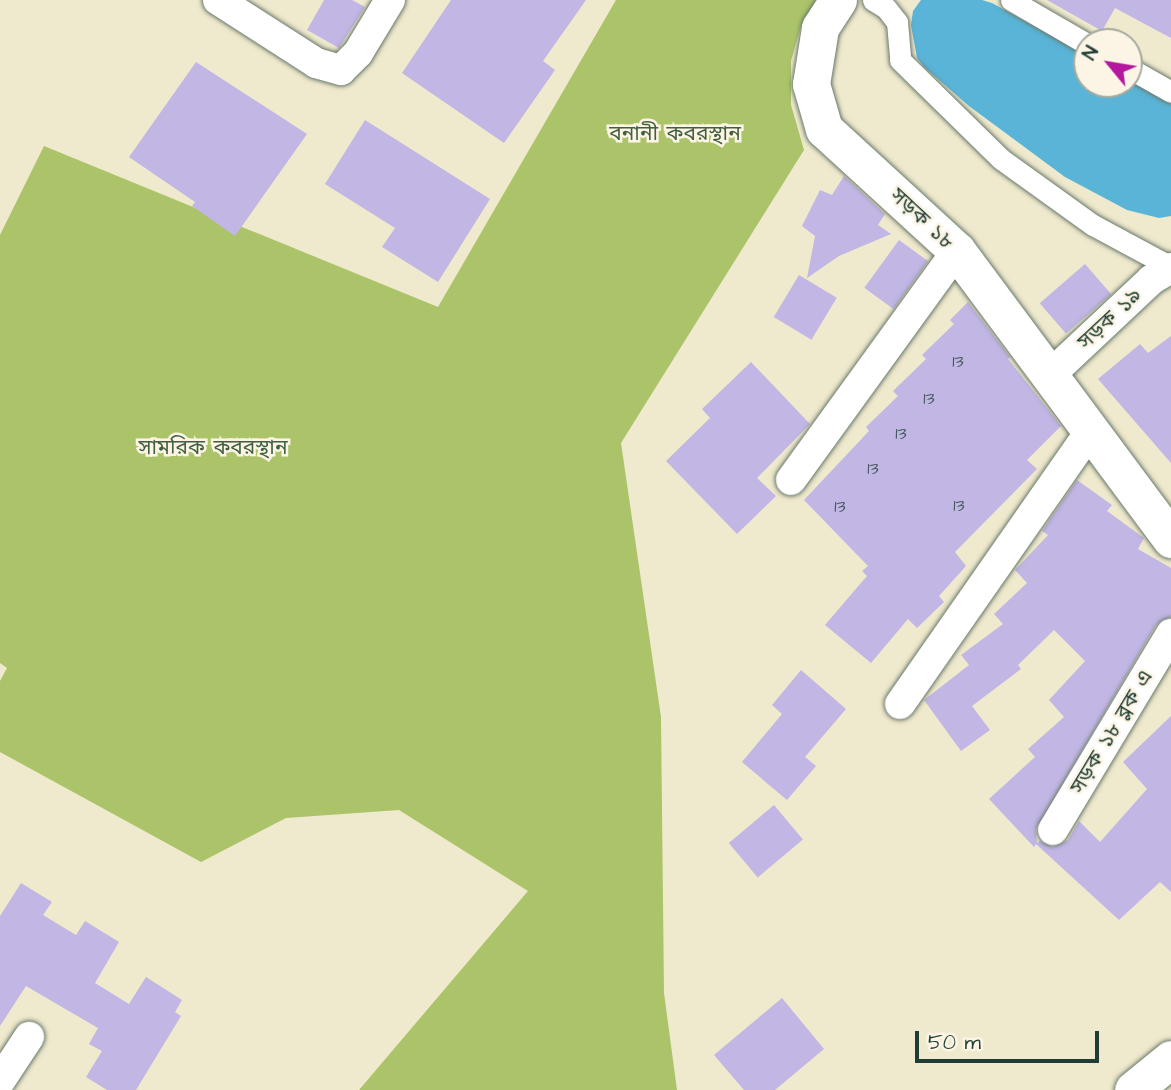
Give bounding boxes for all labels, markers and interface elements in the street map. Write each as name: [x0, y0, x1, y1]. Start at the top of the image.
north arrow: [1073, 28, 1143, 98]
text: N: [1076, 41, 1106, 65]
park label: বনানী কবরস্থান: [609, 121, 741, 147]
street label: সড়ক ১৮: [885, 183, 959, 255]
street label: সড়ক ১৯: [1073, 283, 1147, 355]
house number: 13: [952, 351, 964, 373]
house number: 13: [923, 388, 935, 410]
house number: 13: [895, 423, 907, 445]
park label: সামরিক কবরস্থান: [138, 435, 288, 461]
house number: 13: [867, 458, 879, 480]
house number: 13: [953, 495, 965, 517]
house number: 13: [834, 496, 846, 518]
street label: সড়ক ১৮ ব্লক এ: [1065, 666, 1159, 798]
scale bar: [919, 1016, 1103, 1060]
text: 50 m: [928, 1028, 981, 1057]

